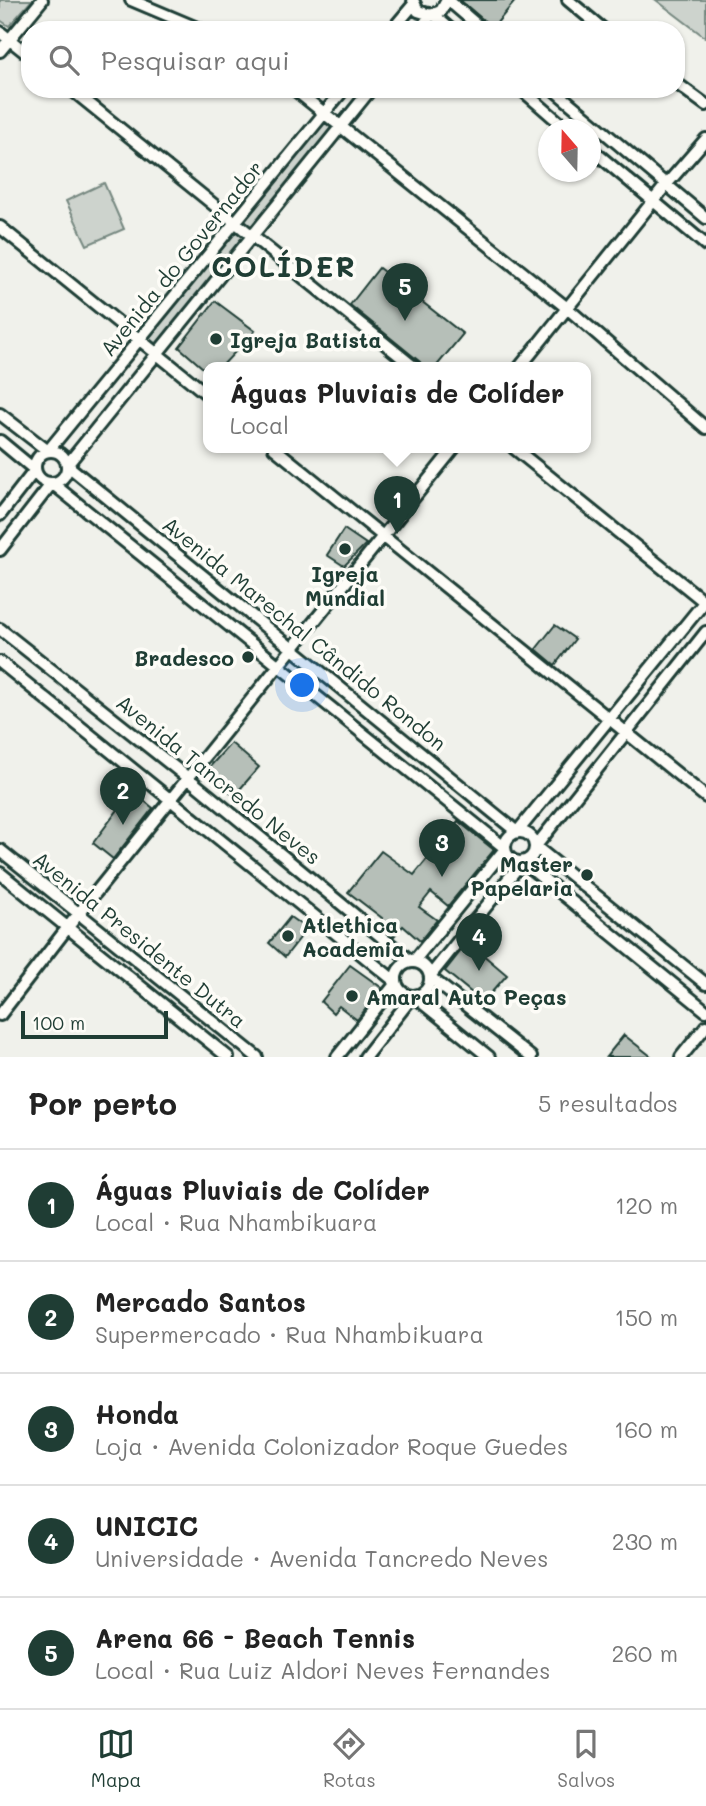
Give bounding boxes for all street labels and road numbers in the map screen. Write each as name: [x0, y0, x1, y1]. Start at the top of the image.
street label: Avenida do Governador: [94, 155, 268, 361]
street label: Avenida Marechal Cândido Rondon: [158, 510, 452, 756]
street label: Avenida Tancredo Neves: [111, 688, 327, 870]
street label: Avenida Presidente Dutra: [28, 845, 252, 1033]

